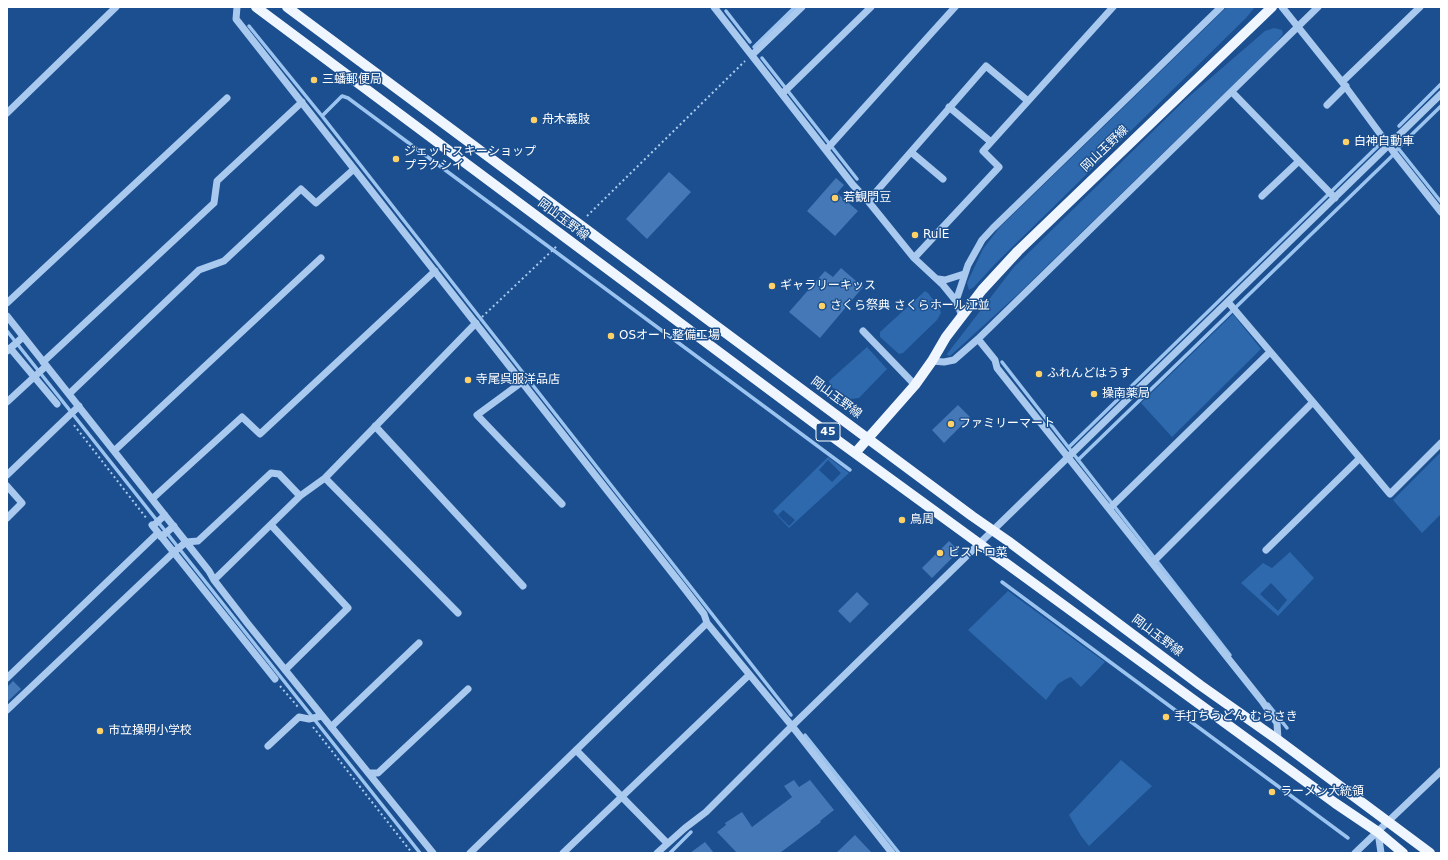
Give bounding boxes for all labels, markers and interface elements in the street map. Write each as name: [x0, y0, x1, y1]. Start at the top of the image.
place label: 三蟠郵便局: [322, 73, 382, 87]
marker: 三蟠郵便局: [309, 75, 319, 85]
place label: 舟木義肢: [542, 113, 590, 127]
marker: 舟木義肢: [529, 115, 539, 125]
street label: 岡山玉野線: [1078, 123, 1132, 175]
place label: 白神自動車: [1354, 135, 1414, 149]
marker: 白神自動車: [1341, 137, 1351, 147]
place label: ジェットスキーショップ プラクシイ: [404, 145, 536, 173]
marker: ジェットスキーショップ プラクシイ: [391, 154, 401, 164]
place label: 若観門豆: [843, 191, 891, 205]
marker: 若観門豆: [830, 193, 840, 203]
street label: 岡山玉野線: [535, 196, 591, 244]
place label: RulE: [923, 228, 949, 242]
marker: RulE: [910, 230, 920, 240]
place label: ギャラリーキッス: [780, 279, 876, 293]
marker: ギャラリーキッス: [767, 281, 777, 291]
place label: さくら祭典 さくらホール江並: [830, 299, 990, 313]
marker: さくら祭典 さくらホール江並: [817, 301, 827, 311]
place label: OSオート整備工場: [619, 329, 720, 343]
marker: OSオート整備工場: [606, 331, 616, 341]
place label: ふれんどはうす: [1047, 367, 1131, 381]
marker: ふれんどはうす: [1034, 369, 1044, 379]
place label: 寺尾呉服洋品店: [476, 373, 560, 387]
street label: 岡山玉野線: [808, 374, 864, 422]
marker: 寺尾呉服洋品店: [463, 375, 473, 385]
place label: 操南薬局: [1102, 387, 1150, 401]
marker: 操南薬局: [1089, 389, 1099, 399]
place label: ファミリーマート: [959, 417, 1055, 431]
marker: ファミリーマート: [946, 419, 956, 429]
road number: 45: [816, 423, 840, 441]
place label: 鳥周: [910, 513, 934, 527]
marker: 鳥周: [897, 515, 907, 525]
place label: ビストロ菜: [948, 546, 1008, 560]
marker: ビストロ菜: [935, 548, 945, 558]
street label: 岡山玉野線: [1129, 612, 1185, 660]
place label: 手打ちうどん むらさき: [1174, 710, 1298, 724]
marker: 手打ちうどん むらさき: [1161, 712, 1171, 722]
place label: 市立操明小学校: [108, 724, 192, 738]
marker: 市立操明小学校: [95, 726, 105, 736]
place label: ラーメン大統領: [1280, 785, 1364, 799]
marker: ラーメン大統領: [1267, 787, 1277, 797]

